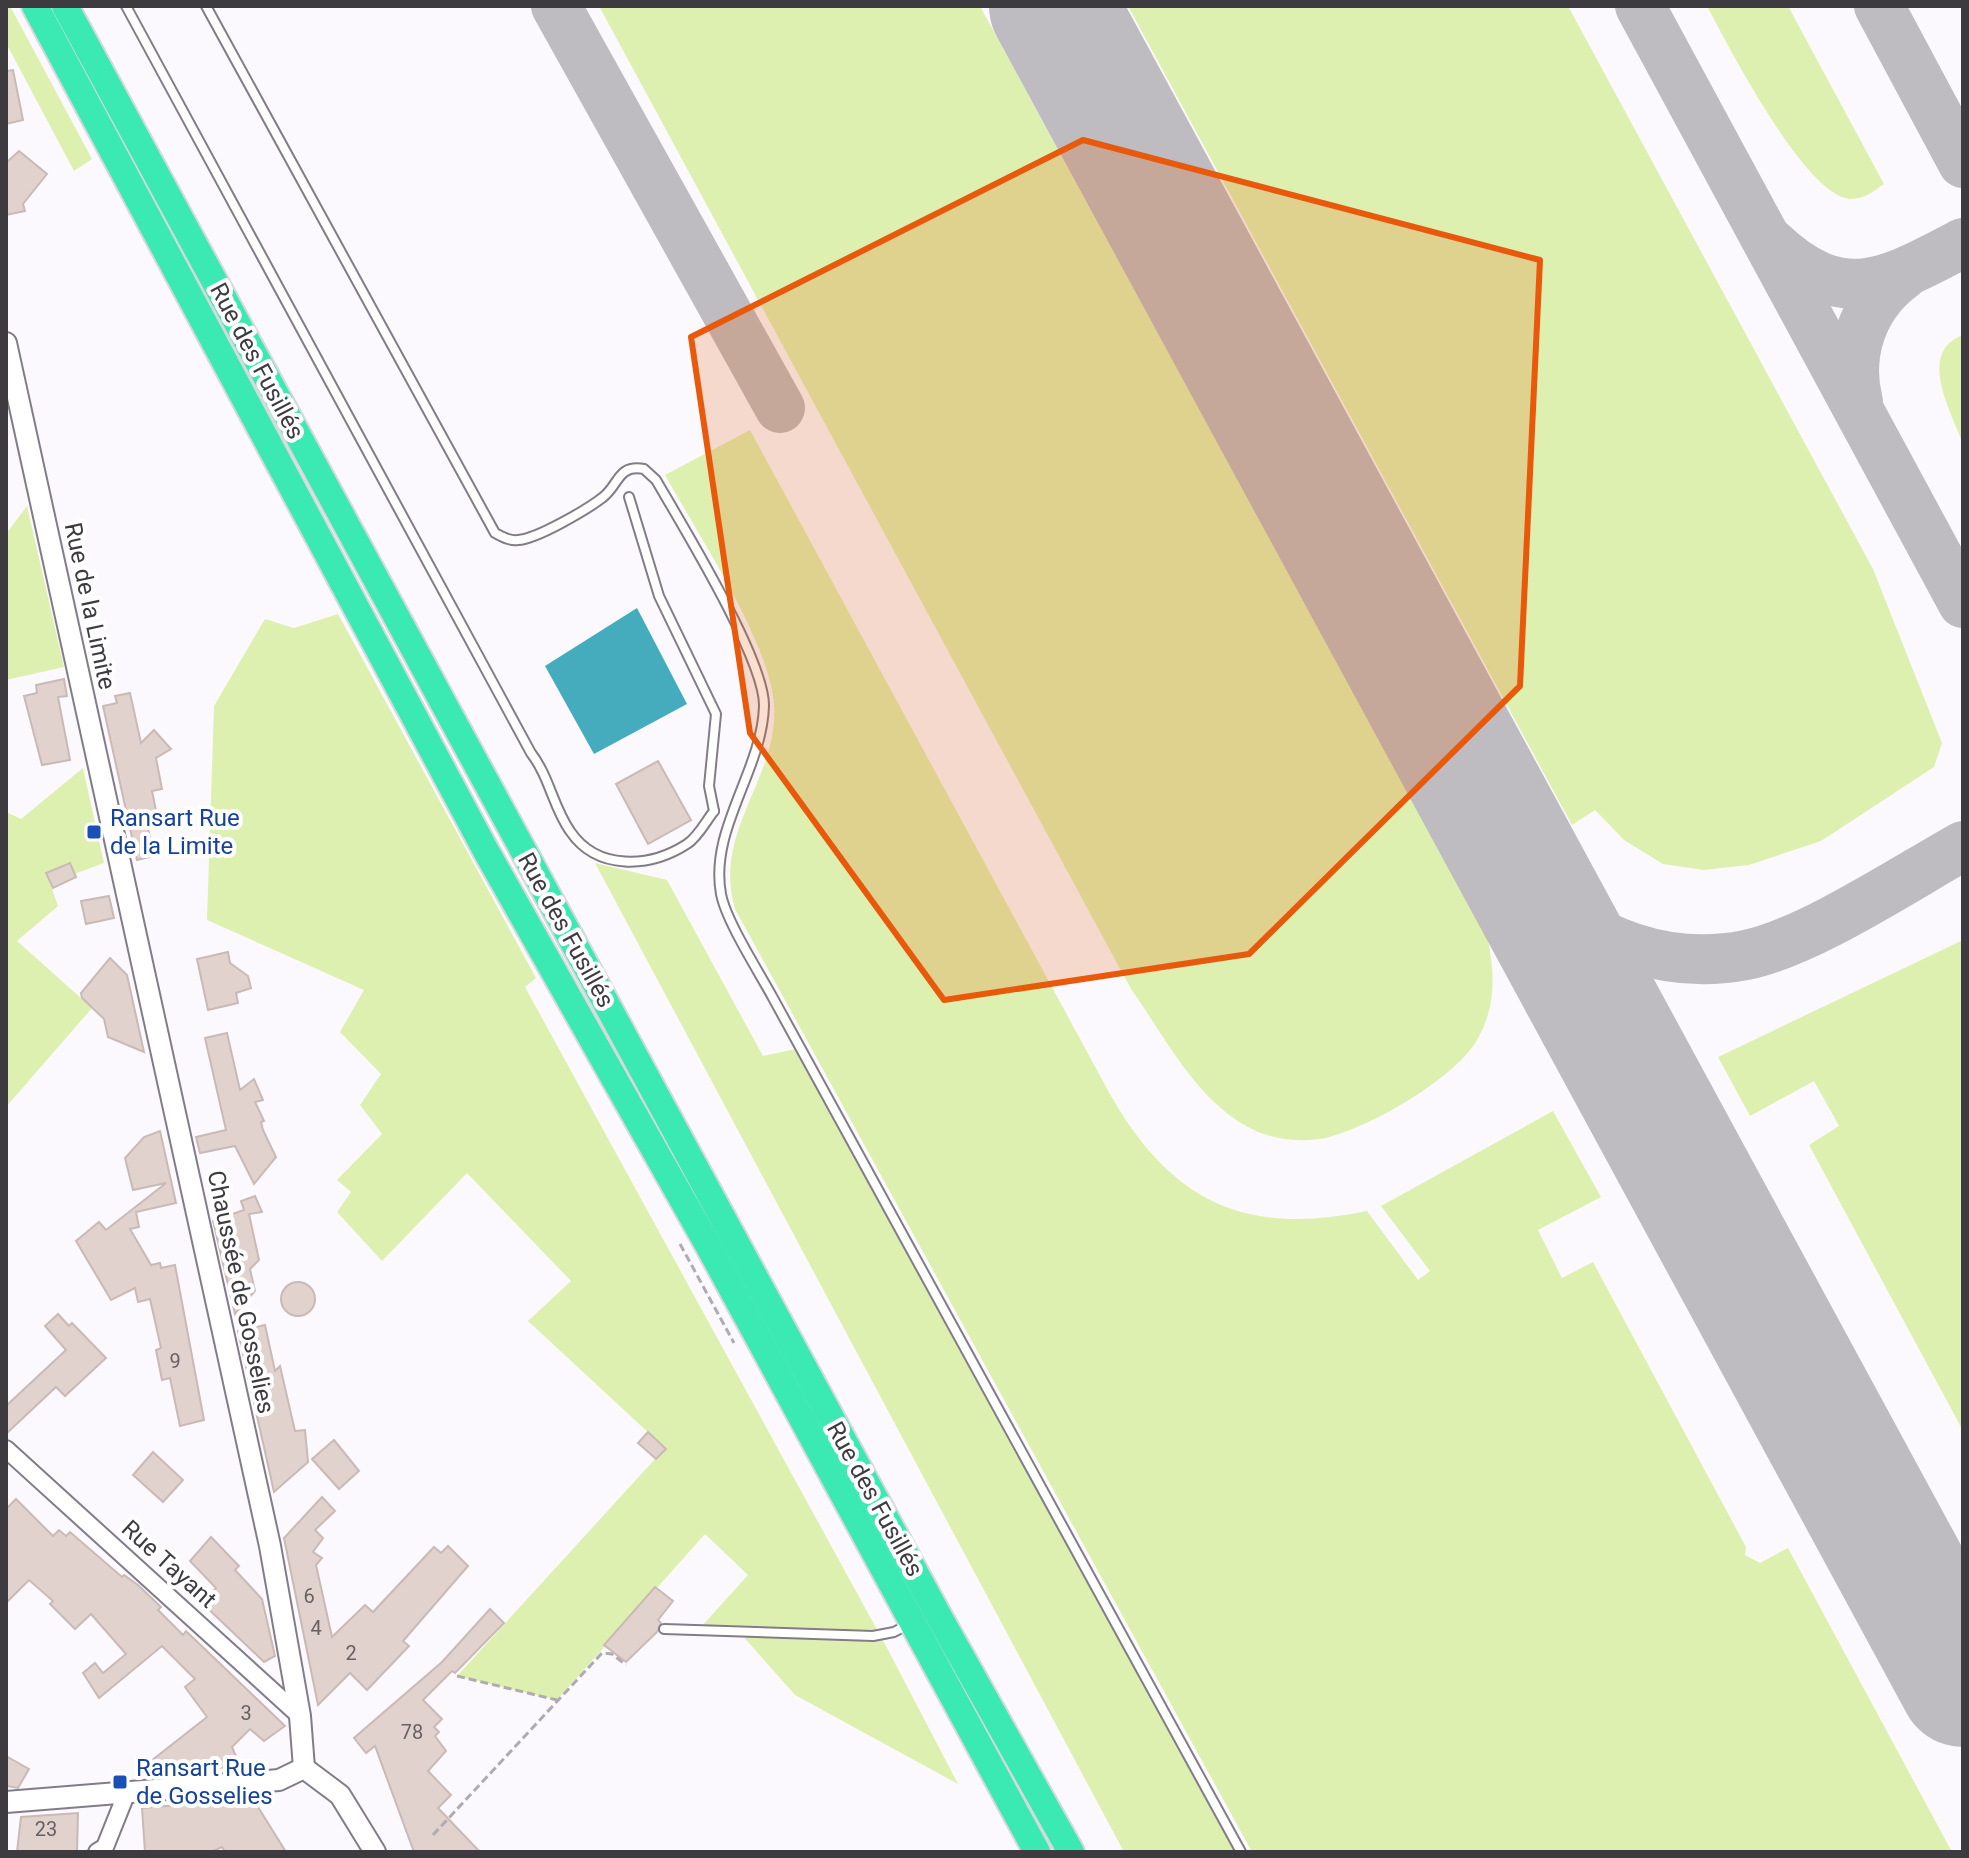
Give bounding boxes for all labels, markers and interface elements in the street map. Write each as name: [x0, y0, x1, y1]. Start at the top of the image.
street label: Rue des Fusillés: [204, 278, 310, 444]
street label: Rue de la Limite: [59, 520, 121, 692]
place label: Ransart Rue de la Limite: [110, 804, 240, 860]
marker: Ransart Rue de la Limite: [85, 823, 103, 841]
street label: Rue des Fusillés: [512, 848, 620, 1012]
street label: Chaussée de Gosselies: [202, 1168, 280, 1416]
house number: 9: [169, 1349, 181, 1373]
street label: Rue des Fusillés: [821, 1417, 929, 1581]
street label: Rue Tayant: [116, 1514, 222, 1614]
house number: 6: [303, 1584, 315, 1608]
house number: 4: [310, 1616, 322, 1640]
house number: 2: [345, 1641, 357, 1665]
house number: 3: [240, 1701, 252, 1725]
house number: 78: [401, 1720, 423, 1744]
place label: Ransart Rue de Gosselies: [136, 1754, 273, 1810]
marker: Ransart Rue de Gosselies: [111, 1773, 129, 1791]
house number: 23: [35, 1817, 57, 1841]

